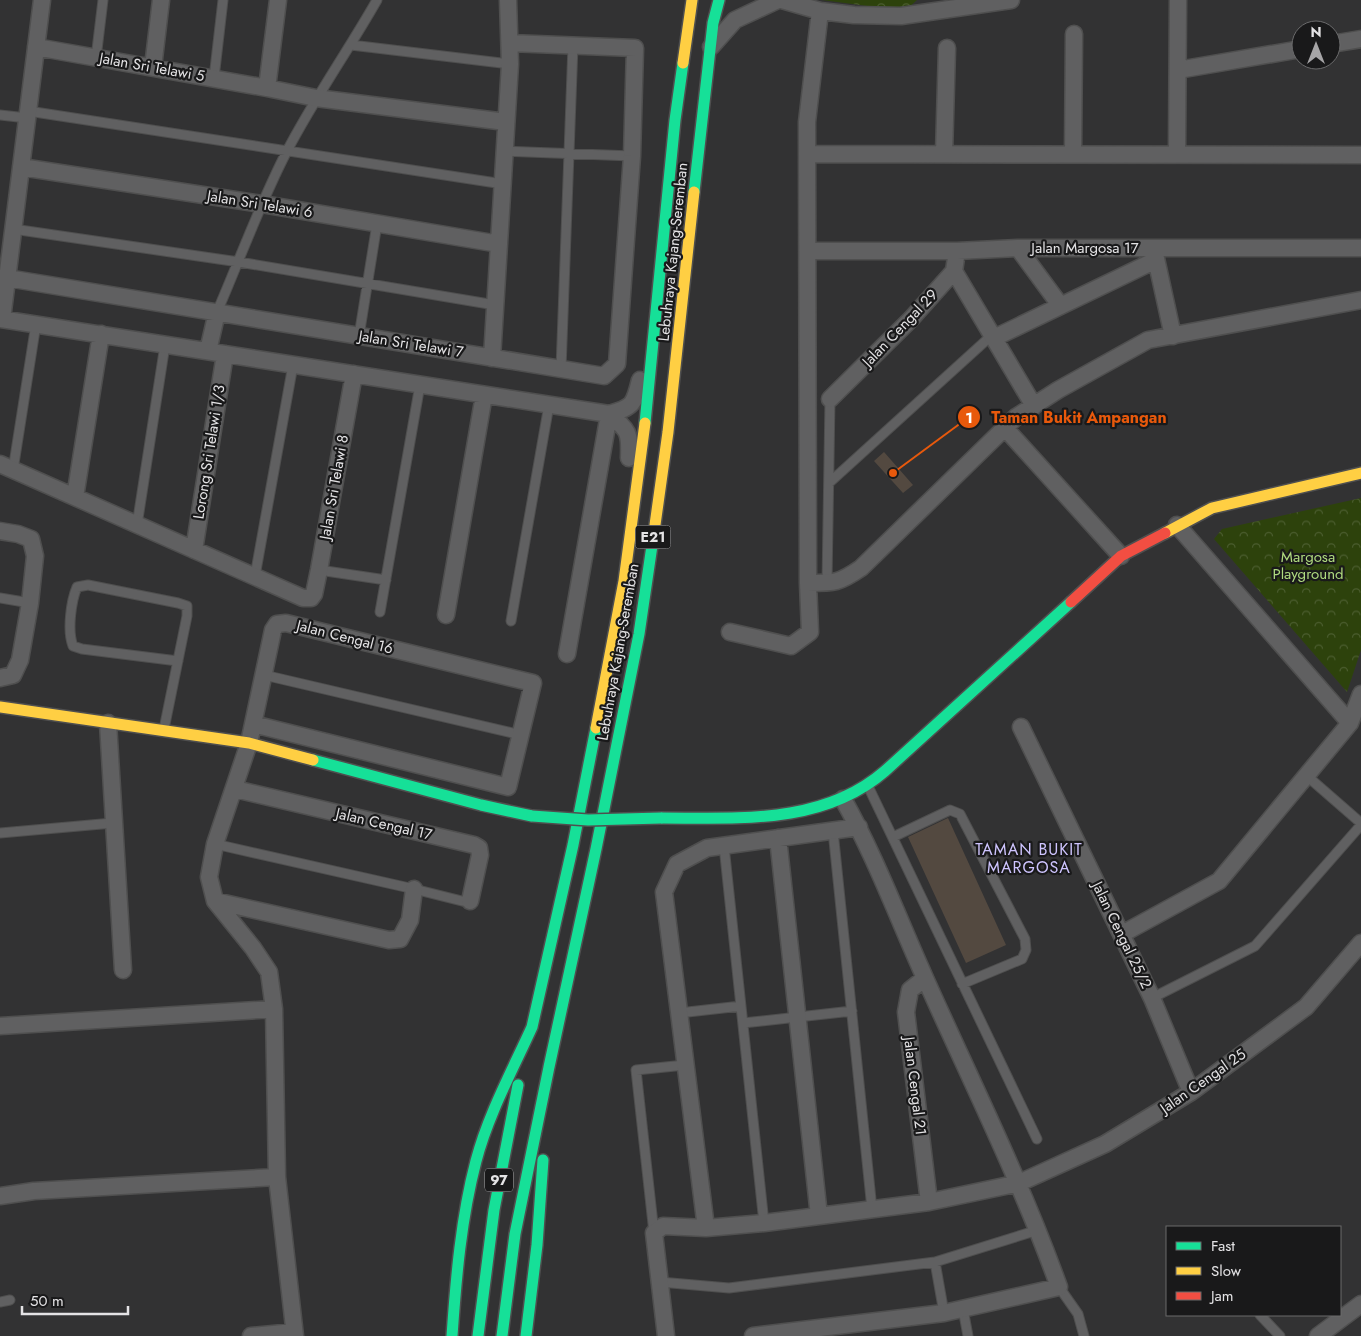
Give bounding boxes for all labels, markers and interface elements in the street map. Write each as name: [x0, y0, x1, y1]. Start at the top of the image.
north arrow: [1291, 20, 1341, 70]
text: N: [1310, 22, 1322, 42]
street label: Jalan Sri Telawi 5: [96, 47, 206, 87]
street label: Lebuhraya Kajang-Seremban: [653, 162, 693, 342]
street label: Jalan Sri Telawi 6: [204, 184, 314, 223]
street label: Jalan Margosa 17: [1029, 237, 1139, 259]
street label: Jalan Cengal 29: [856, 284, 943, 373]
street label: Jalan Sri Telawi 7: [355, 325, 465, 363]
street label: Lorong Sri Telawi 1/3: [188, 383, 230, 521]
callout: Taman Bukit Ampangan: [957, 402, 1177, 433]
text: Taman Bukit Ampangan: [991, 406, 1167, 429]
text: 1: [965, 407, 973, 429]
street label: Jalan Sri Telawi 8: [314, 433, 354, 543]
road number: E21: [636, 526, 670, 548]
park label: Margosa Playground: [1272, 546, 1344, 585]
street label: Lebuhraya Kajang-Seremban: [592, 562, 644, 742]
street label: Jalan Cengal 16: [292, 614, 396, 660]
street label: Jalan Cengal 17: [332, 802, 434, 846]
district label: TAMAN BUKIT MARGOSA: [975, 838, 1083, 879]
street label: Jalan Cengal 25/2: [1086, 876, 1157, 992]
street label: Jalan Cengal 21: [898, 1034, 932, 1136]
street label: Jalan Cengal 25: [1154, 1043, 1250, 1120]
road number: 97: [485, 1168, 513, 1192]
legend: [1166, 1226, 1341, 1316]
text: Fast: [1211, 1235, 1235, 1257]
text: Slow: [1211, 1260, 1242, 1282]
scale bar: [22, 1284, 129, 1316]
text: Jam: [1209, 1285, 1234, 1307]
text: 50 m: [30, 1290, 64, 1312]

